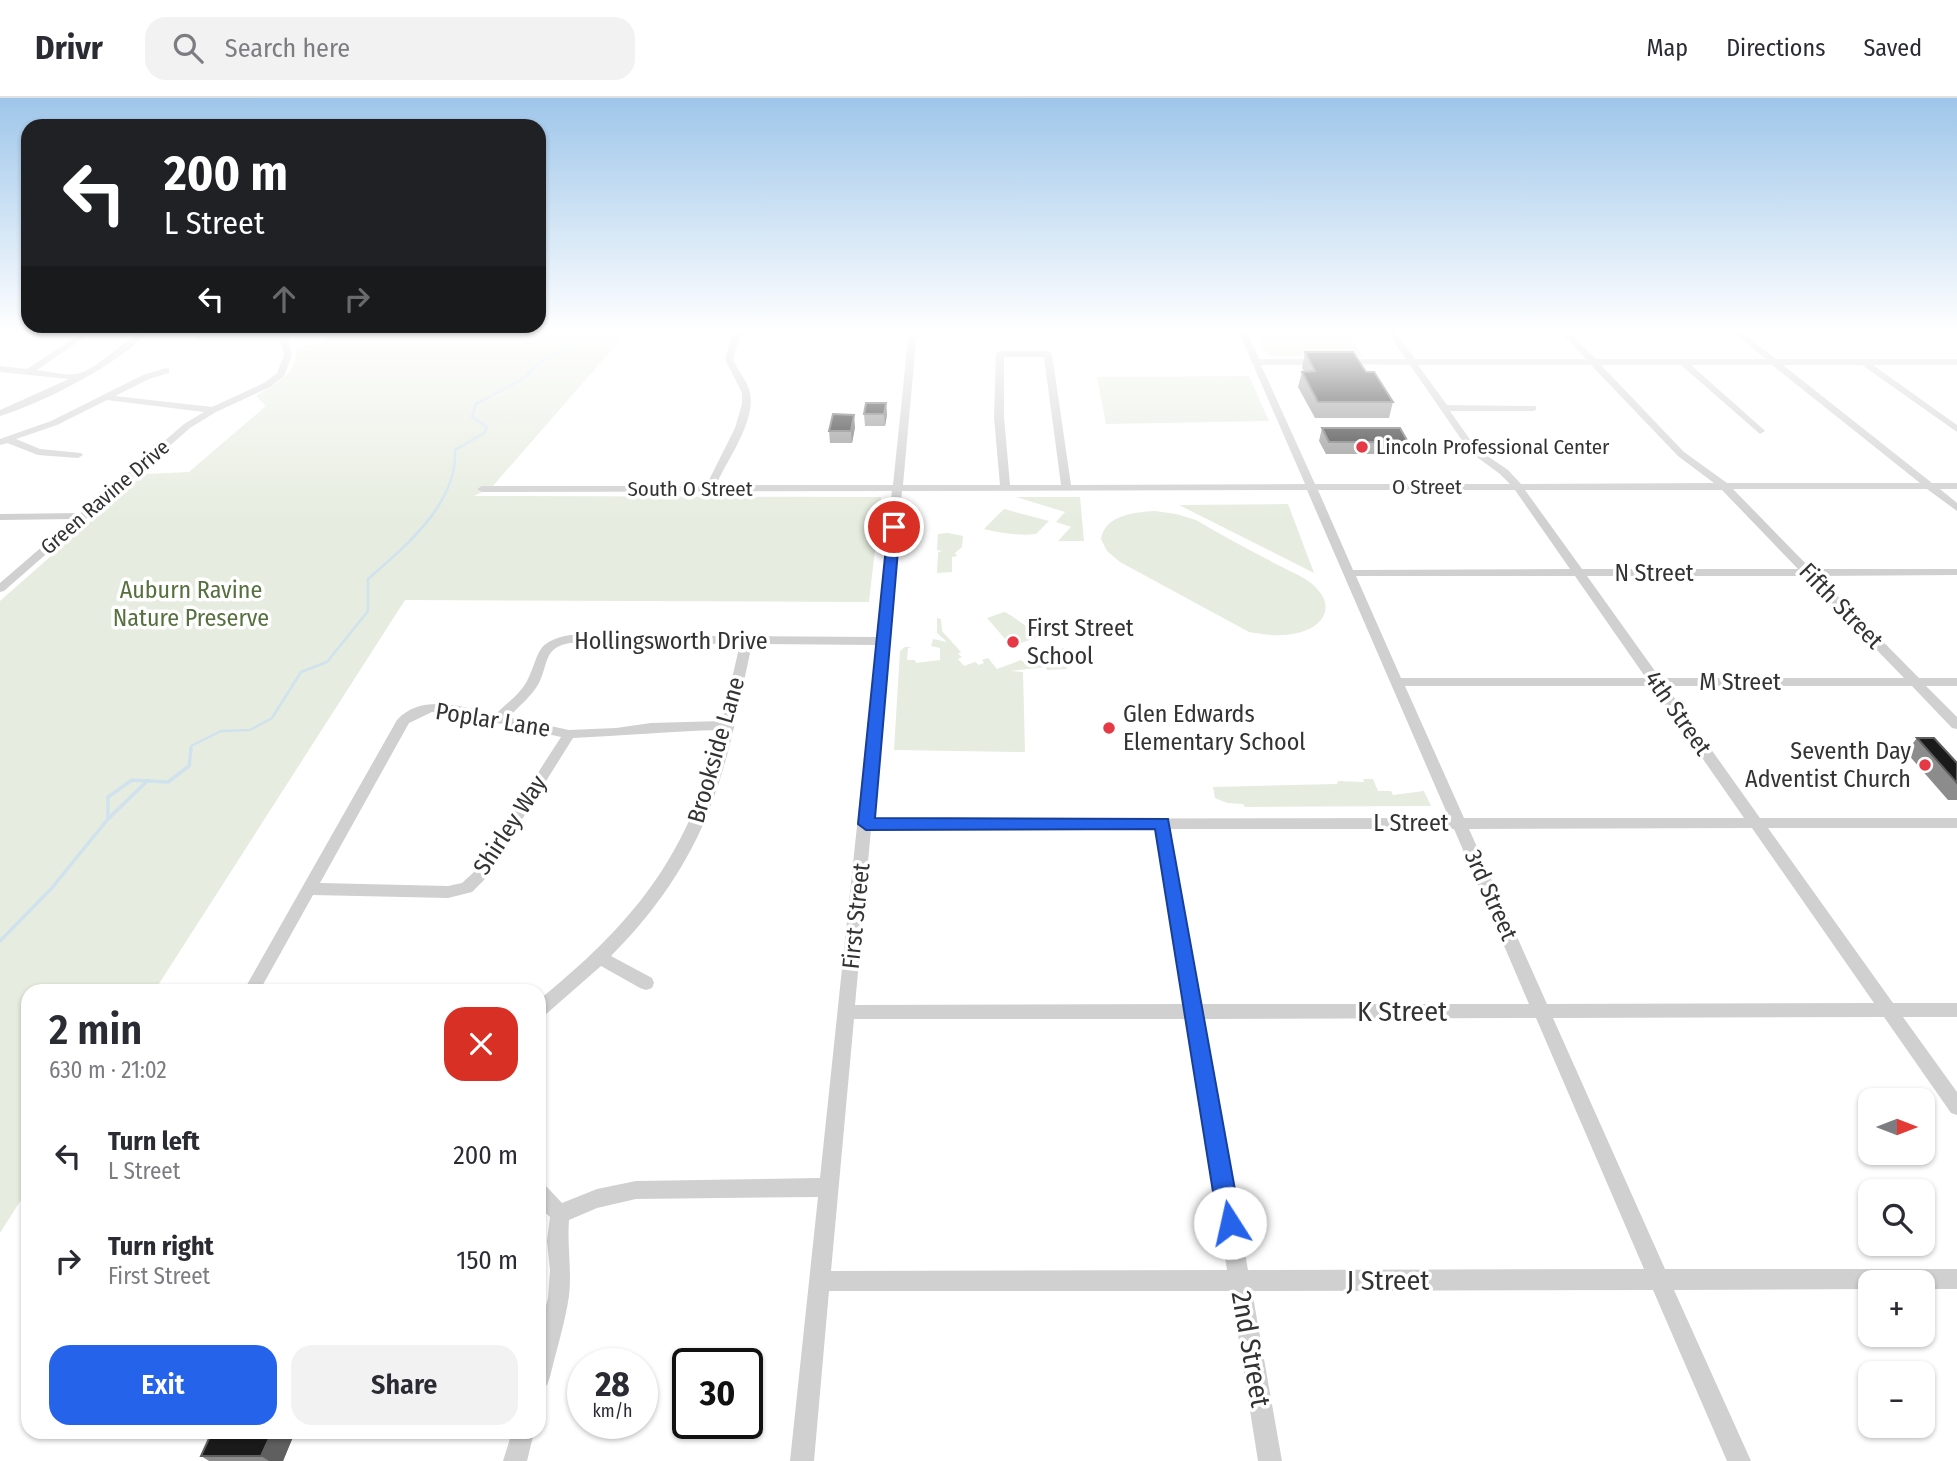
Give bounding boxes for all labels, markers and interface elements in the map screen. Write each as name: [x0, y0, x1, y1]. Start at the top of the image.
search box: [145, 17, 635, 80]
text: Drivr: [35, 28, 103, 68]
icon: search: [169, 29, 207, 67]
text: Search here: [225, 33, 350, 64]
text: Map: [1647, 34, 1688, 62]
text: Directions: [1726, 34, 1825, 62]
text: Saved: [1863, 34, 1922, 62]
text: 200 m: [164, 144, 288, 203]
icon: left: [49, 147, 140, 238]
text: L Street: [164, 204, 264, 242]
icon: left: [192, 280, 230, 318]
icon: ahead: [265, 280, 303, 318]
icon: right: [338, 280, 376, 318]
street label: Green Ravine Drive: [35, 434, 175, 560]
place label: Lincoln Professional Center: [1376, 434, 1610, 460]
marker: Lincoln Professional Center: [1354, 439, 1370, 455]
street label: O Street: [1392, 474, 1462, 500]
street label: South O Street: [627, 476, 753, 502]
pin: [864, 497, 924, 557]
icon: arrive: [875, 508, 913, 546]
street label: Fifth Street: [1793, 557, 1889, 655]
street label: N Street: [1614, 559, 1694, 587]
park label: Auburn Ravine Nature Preserve: [113, 576, 269, 632]
place label: First Street School: [1027, 614, 1134, 670]
street label: Hollingsworth Drive: [574, 627, 768, 655]
marker: First Street School: [1005, 634, 1021, 650]
street label: 4th Street: [1639, 665, 1717, 761]
street label: M Street: [1699, 668, 1781, 696]
street label: Brookside Lane: [682, 674, 750, 826]
street label: Poplar Lane: [434, 697, 552, 743]
place label: Glen Edwards Elementary School: [1123, 700, 1306, 756]
marker: Glen Edwards Elementary School: [1101, 720, 1117, 736]
place label: Seventh Day Adventist Church: [1745, 737, 1911, 793]
marker: Seventh Day Adventist Church: [1917, 757, 1933, 773]
street label: Shirley Way: [468, 770, 553, 880]
street label: L Street: [1373, 809, 1449, 837]
street label: 3rd Street: [1459, 845, 1523, 945]
street label: First Street: [837, 861, 876, 970]
street label: K Street: [1357, 995, 1448, 1028]
text: 2 min: [49, 1005, 142, 1055]
button: close: [444, 1007, 518, 1081]
text: 630 m · 21:02: [49, 1056, 167, 1084]
north arrow: [1858, 1088, 1936, 1166]
map controls: [1858, 1088, 1935, 1438]
text: Turn left: [108, 1126, 200, 1157]
icon: left: [49, 1137, 87, 1175]
text: 200 m: [453, 1140, 518, 1171]
text: L Street: [108, 1157, 180, 1185]
button: search: [1858, 1179, 1935, 1256]
position arrow: [1193, 1186, 1267, 1260]
text: Turn right: [108, 1231, 214, 1262]
icon: right: [49, 1242, 87, 1280]
text: 150 m: [456, 1245, 518, 1276]
text: First Street: [108, 1262, 210, 1290]
street label: J Street: [1346, 1264, 1430, 1297]
button: +: [1858, 1270, 1935, 1347]
street label: 2nd Street: [1225, 1288, 1278, 1411]
button: Exit: [49, 1345, 277, 1425]
button: Share: [291, 1345, 518, 1425]
speed limit sign: 30: [672, 1348, 763, 1439]
button: −: [1858, 1361, 1935, 1438]
text: 28: [595, 1363, 630, 1405]
text: km/h: [592, 1400, 633, 1422]

